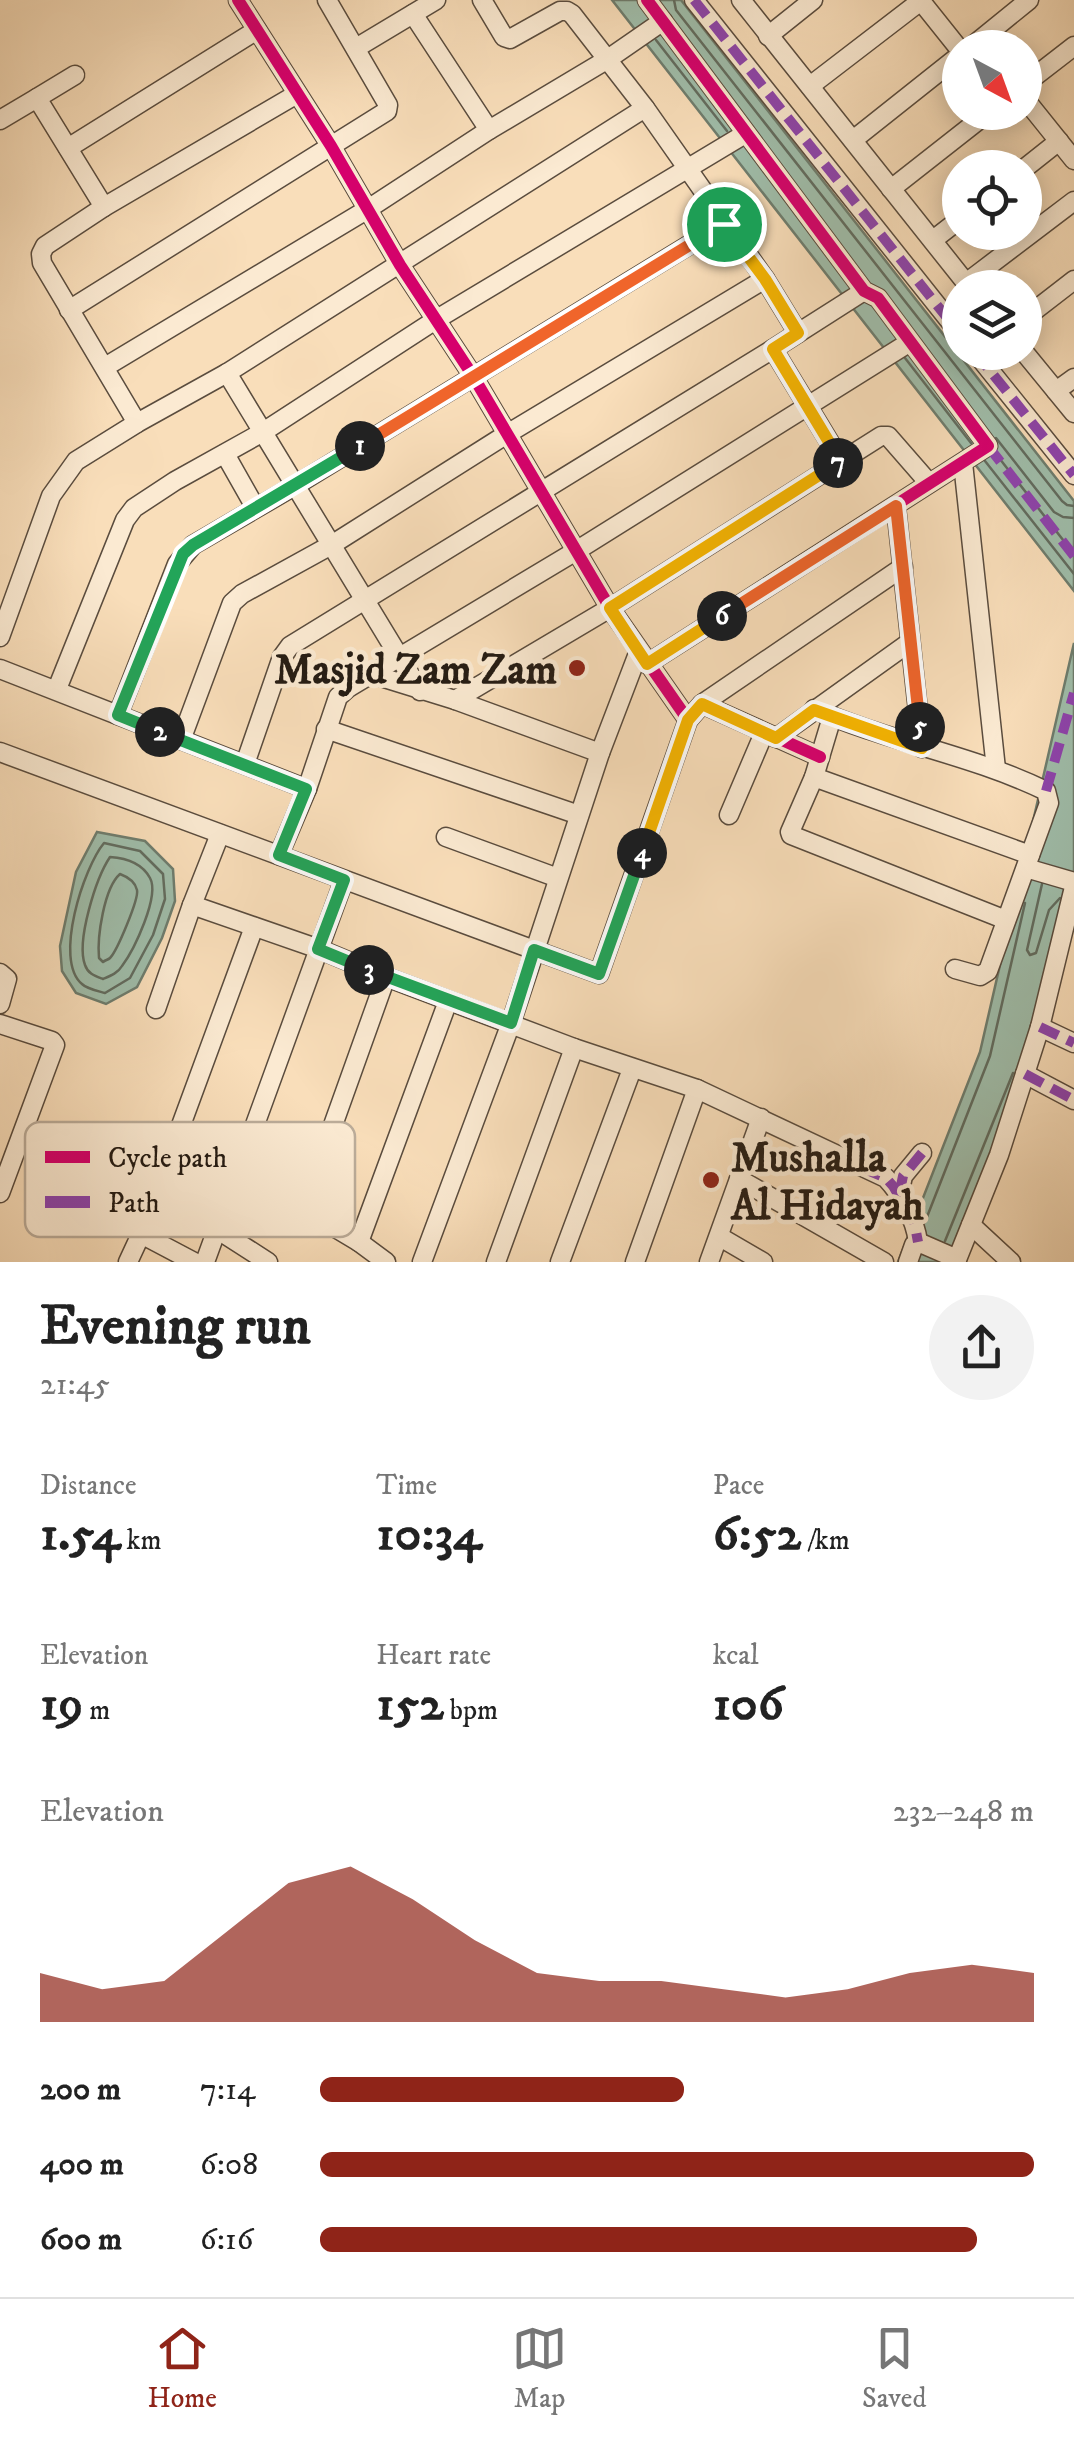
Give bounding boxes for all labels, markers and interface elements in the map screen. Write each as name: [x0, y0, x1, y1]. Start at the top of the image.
north arrow: [942, 30, 1042, 130]
map controls: [942, 30, 1042, 370]
button: locate: [942, 150, 1042, 250]
pin: [682, 182, 767, 267]
icon: arrive: [697, 197, 752, 252]
button: layers: [942, 270, 1042, 370]
pin: 1: [335, 421, 385, 471]
text: 1: [355, 428, 365, 463]
pin: 7: [813, 438, 863, 488]
text: 7: [831, 445, 845, 480]
pin: 6: [697, 591, 747, 641]
text: 6: [715, 598, 729, 633]
place label: Masjid Zam Zam: [274, 645, 557, 697]
marker: Masjid Zam Zam: [566, 657, 588, 679]
pin: 5: [895, 702, 945, 752]
pin: 2: [135, 707, 185, 757]
text: 5: [913, 709, 927, 744]
text: 2: [153, 714, 167, 749]
pin: 4: [617, 828, 667, 878]
text: 4: [634, 835, 650, 870]
pin: 3: [344, 945, 394, 995]
text: 3: [364, 952, 374, 987]
legend: [25, 1122, 355, 1237]
place label: Mushalla Al Hidayah: [730, 1133, 925, 1233]
text: Cycle path: [108, 1141, 227, 1176]
marker: Mushalla Al Hidayah: [700, 1169, 722, 1191]
text: Path: [108, 1186, 160, 1221]
text: Evening run: [40, 1293, 311, 1362]
button: share: [929, 1295, 1034, 1400]
text: 21:45: [40, 1365, 110, 1405]
text: Distance: [40, 1468, 136, 1503]
text: Time: [376, 1468, 437, 1503]
text: Pace: [713, 1468, 764, 1503]
text: 1.54: [40, 1503, 121, 1566]
text: 10:34: [376, 1503, 482, 1566]
text: 6:52: [713, 1503, 801, 1566]
text: km: [121, 1523, 162, 1558]
text: /km: [801, 1523, 850, 1558]
text: Elevation: [40, 1638, 148, 1673]
text: Heart rate: [376, 1638, 491, 1673]
text: kcal: [713, 1638, 759, 1673]
text: 19: [40, 1673, 83, 1736]
text: 152: [376, 1673, 444, 1736]
text: 106: [713, 1673, 784, 1736]
text: m: [83, 1693, 110, 1728]
text: bpm: [444, 1693, 498, 1728]
text: Elevation: [40, 1792, 164, 1832]
text: 232–248 m: [893, 1792, 1034, 1832]
text: 200 m: [40, 2070, 121, 2110]
text: 7:14: [200, 2070, 255, 2110]
text: 400 m: [40, 2145, 124, 2185]
text: 6:08: [200, 2145, 258, 2185]
text: 600 m: [40, 2220, 122, 2260]
text: 6:16: [200, 2220, 253, 2260]
tab: Home: [148, 2321, 217, 2416]
tab: Map: [512, 2321, 567, 2416]
tab: Saved: [862, 2321, 926, 2416]

